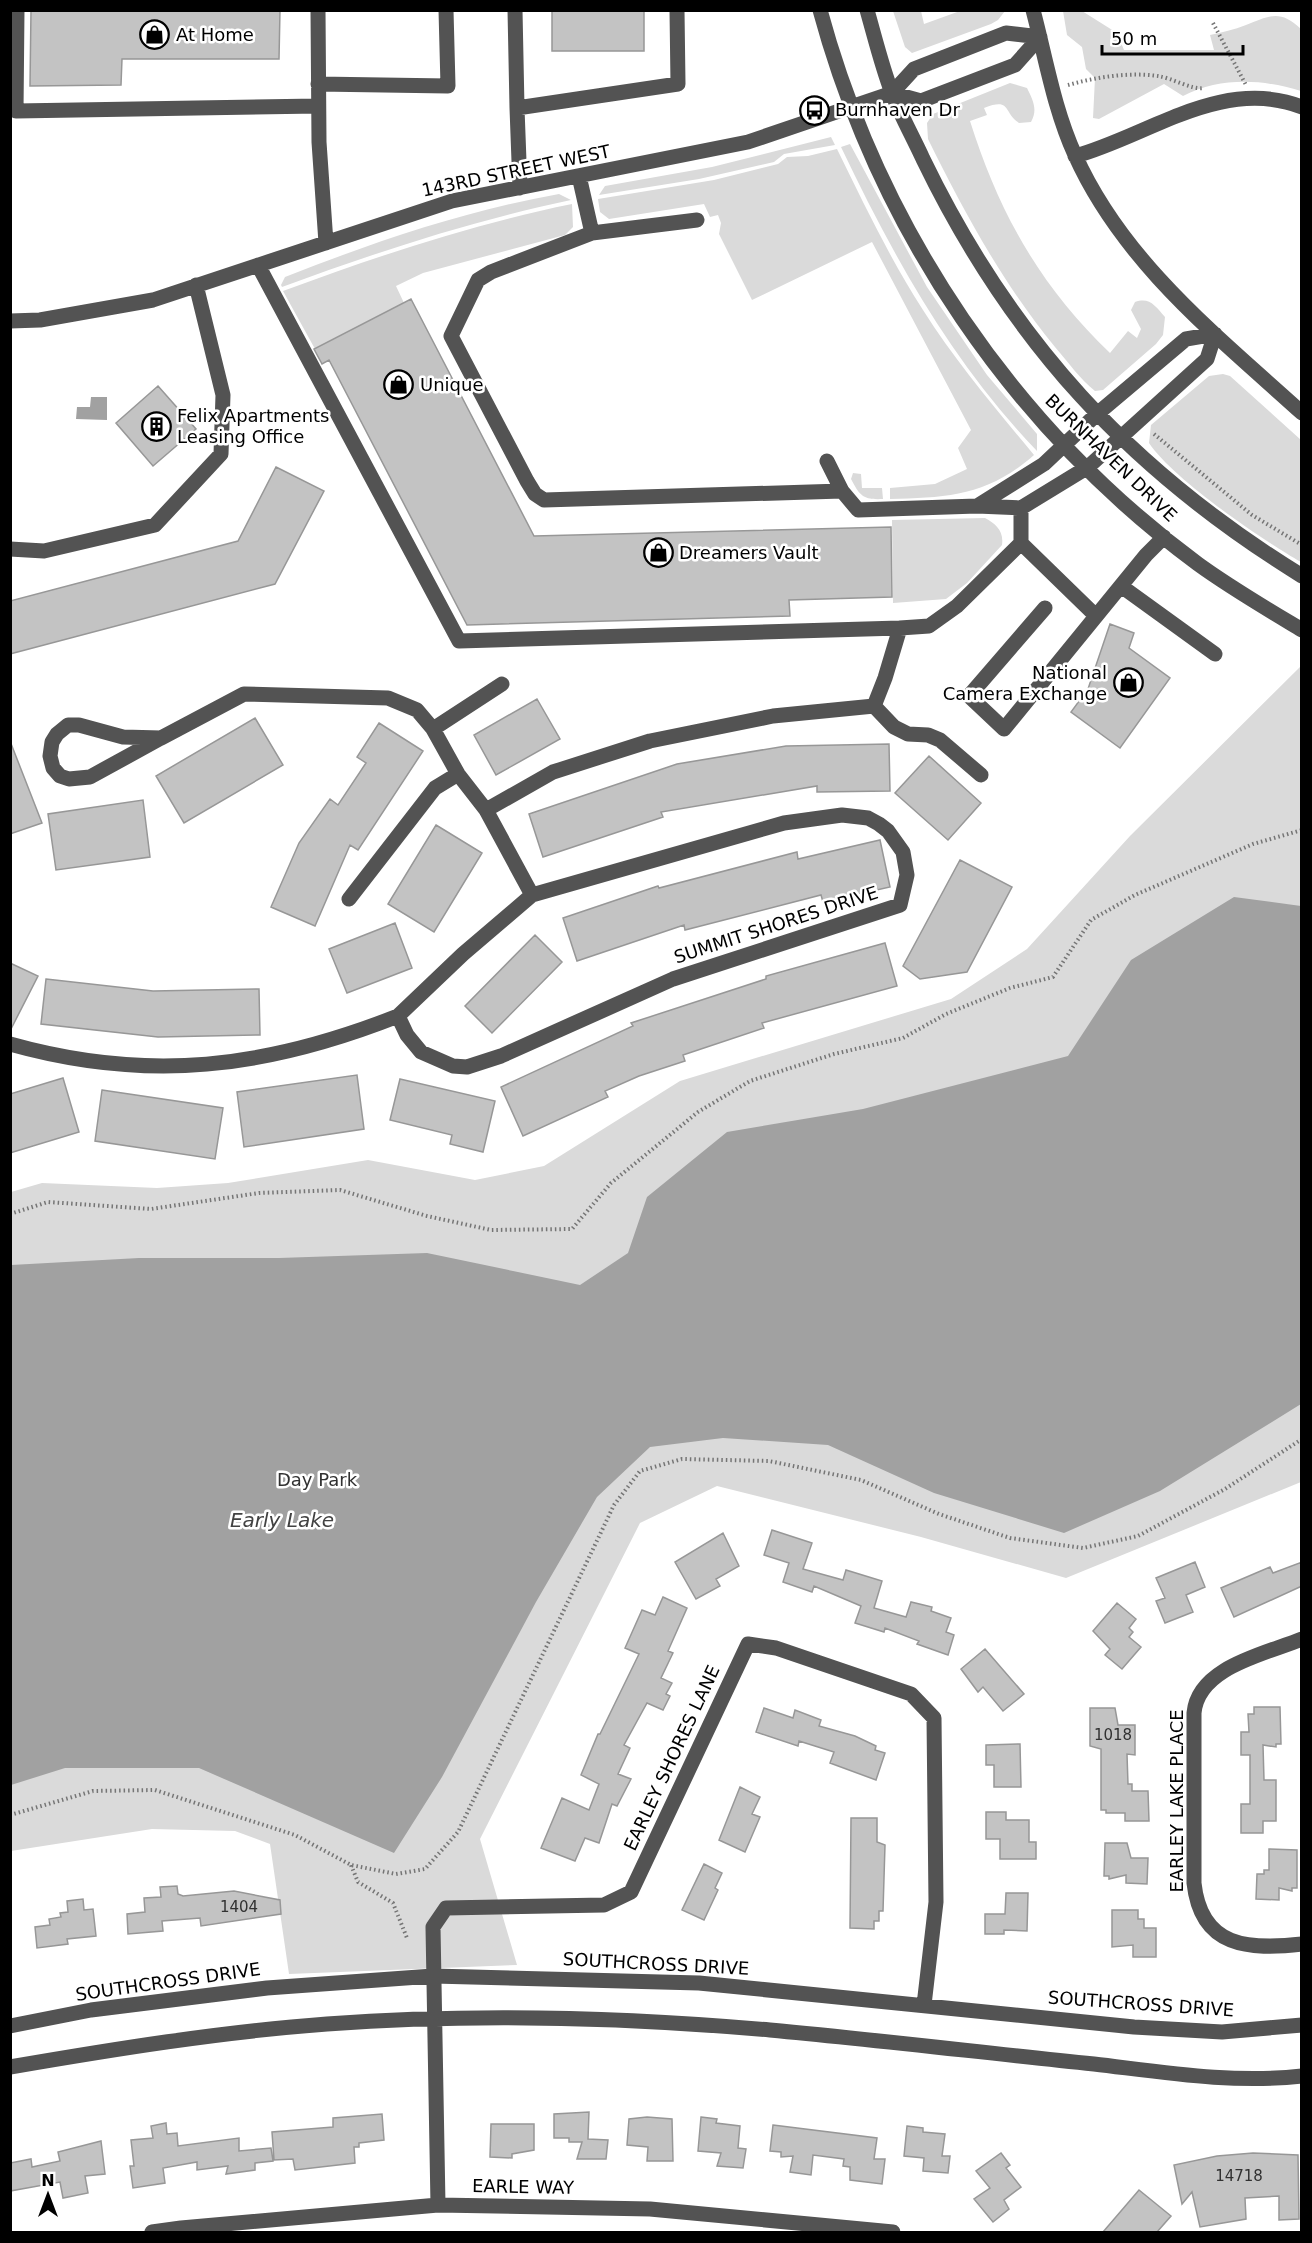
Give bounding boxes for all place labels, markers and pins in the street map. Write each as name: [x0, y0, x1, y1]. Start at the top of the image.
shop icon: At Home: [139, 19, 171, 51]
place label: At Home: [176, 24, 254, 45]
bus stop icon: Burnhaven Dr: [798, 94, 830, 126]
place label: Burnhaven Dr: [835, 99, 960, 120]
shop icon: Unique: [383, 369, 415, 401]
place label: Unique: [420, 374, 484, 395]
place label: Felix Apartments Leasing Office: [177, 405, 330, 447]
building icon: Felix Apartments Leasing Office: [140, 410, 172, 442]
shop icon: Dreamers Vault: [642, 537, 674, 569]
place label: Dreamers Vault: [679, 542, 819, 563]
place label: National Camera Exchange: [943, 662, 1107, 704]
shop icon: National Camera Exchange: [1112, 667, 1144, 699]

